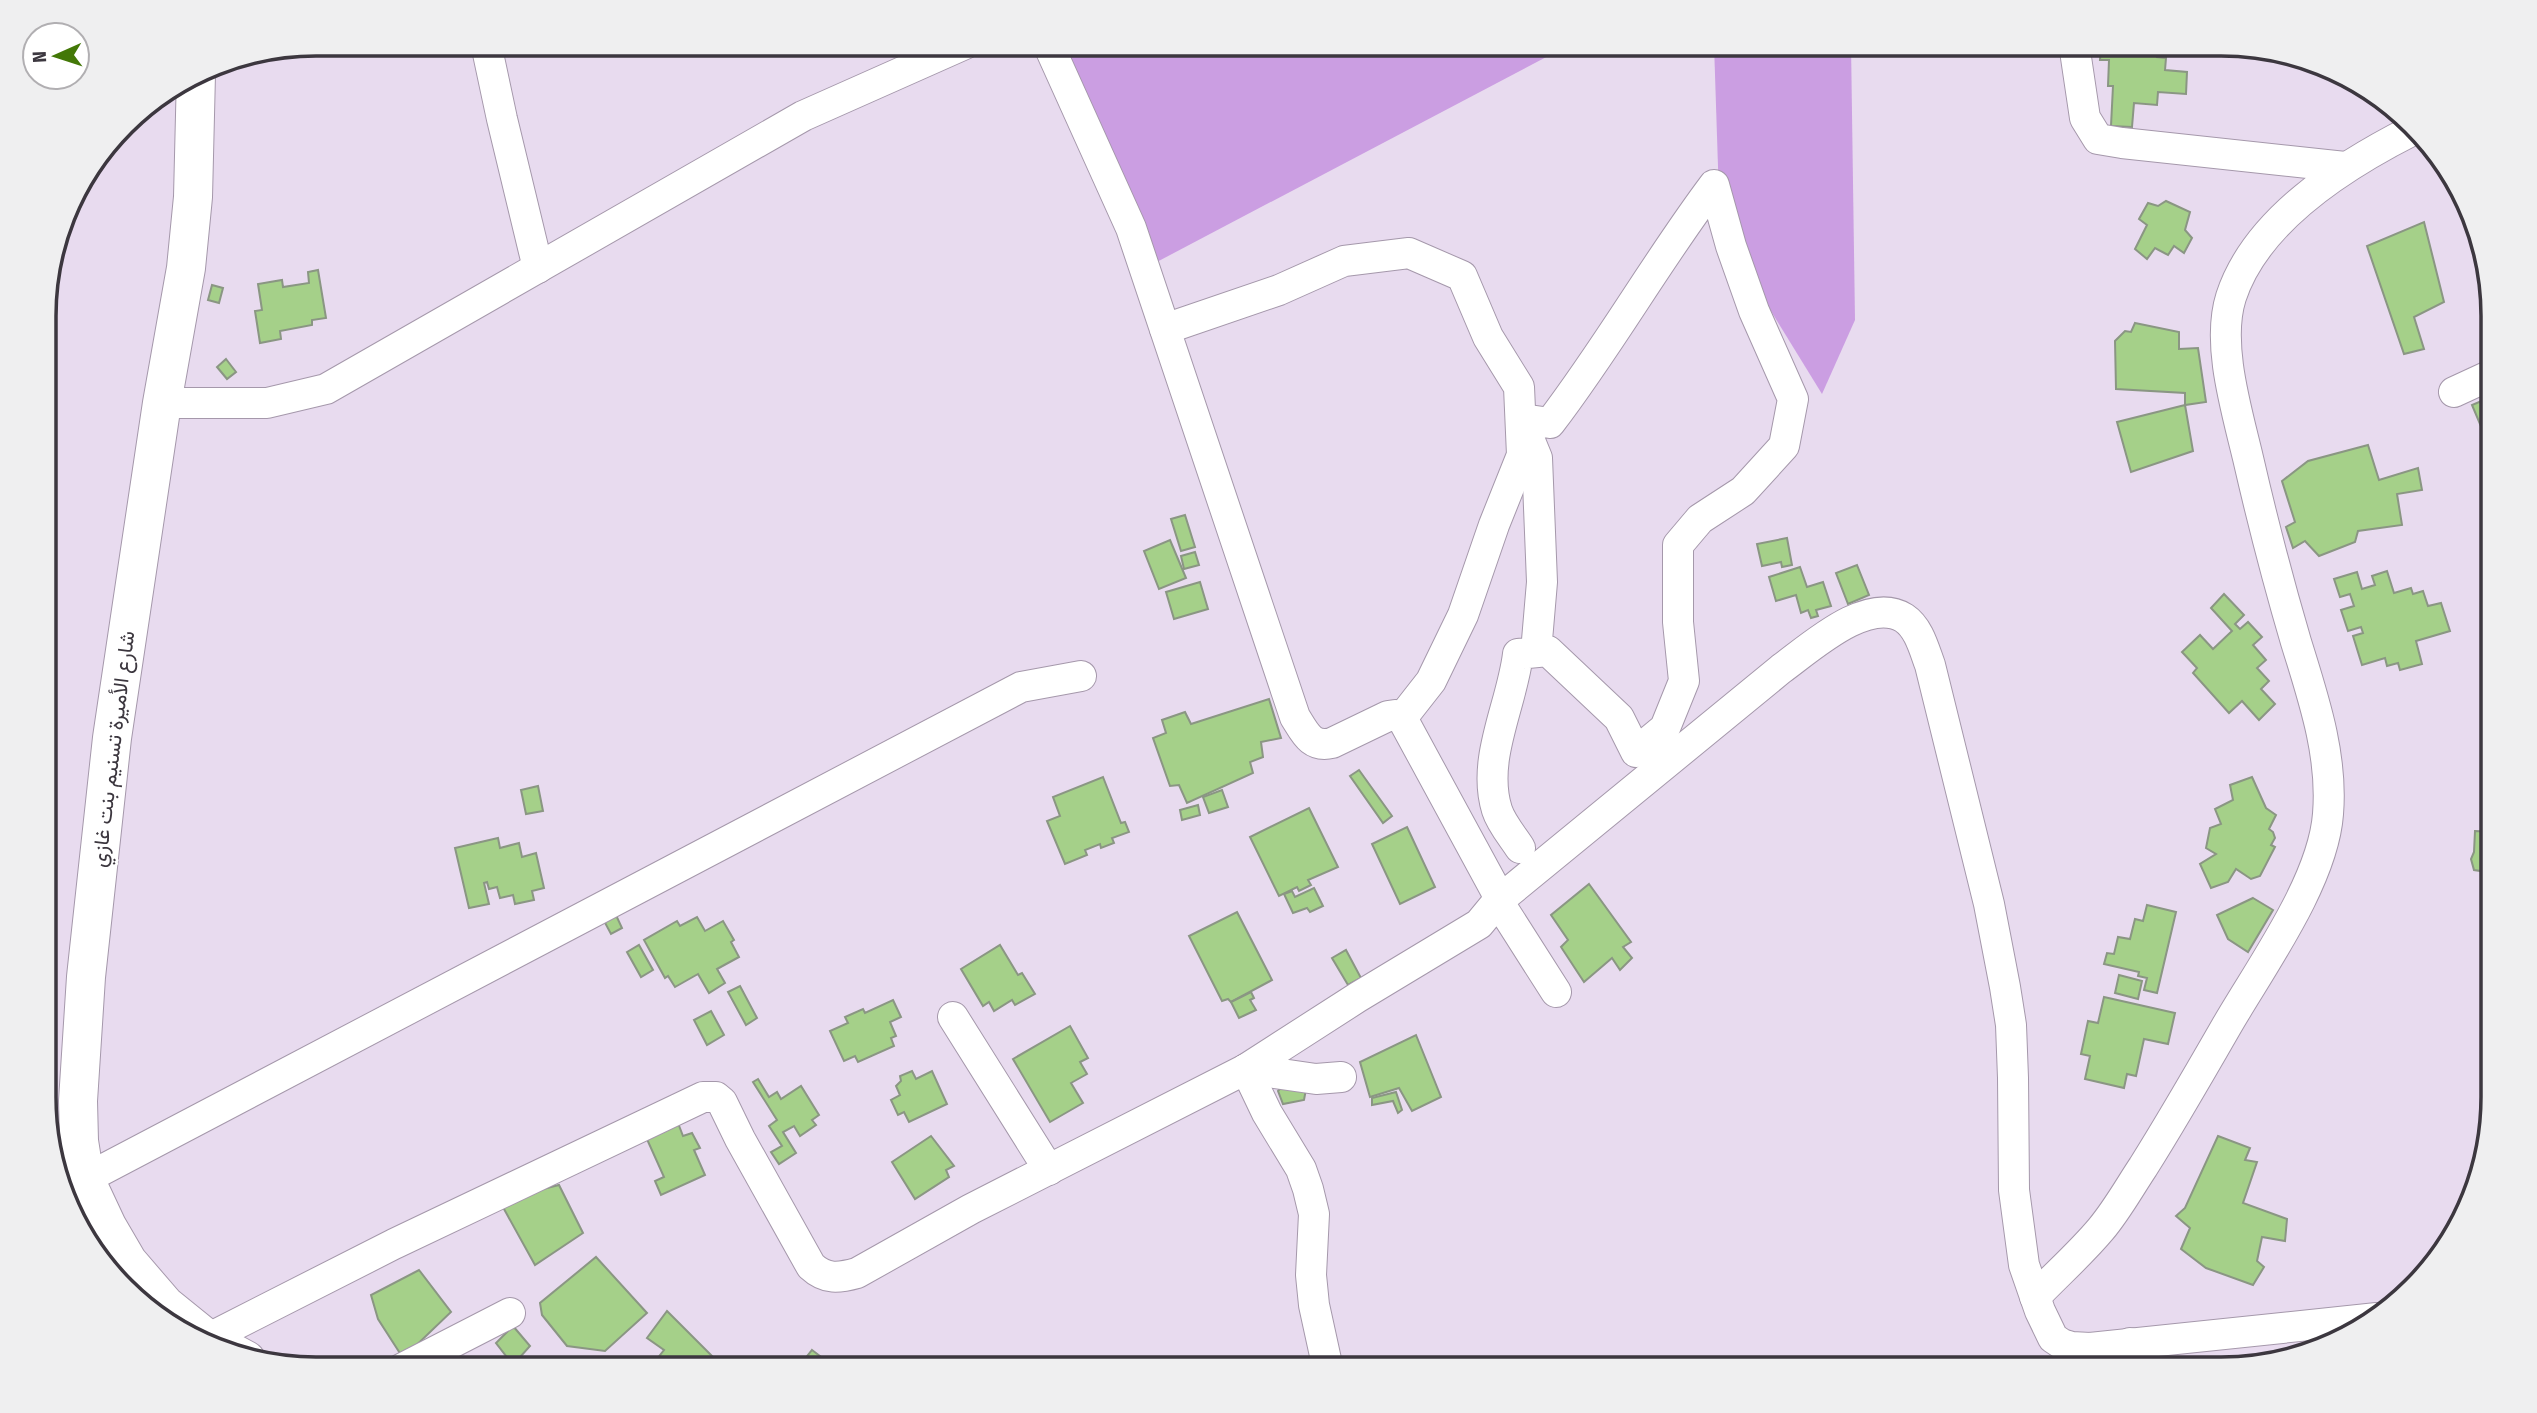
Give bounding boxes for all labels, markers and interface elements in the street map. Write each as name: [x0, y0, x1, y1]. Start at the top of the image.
north arrow: [21, 21, 91, 91]
text: N: [28, 51, 51, 63]
street label: شارع الأميرة تسنيم بنت غازي: [86, 629, 144, 869]

